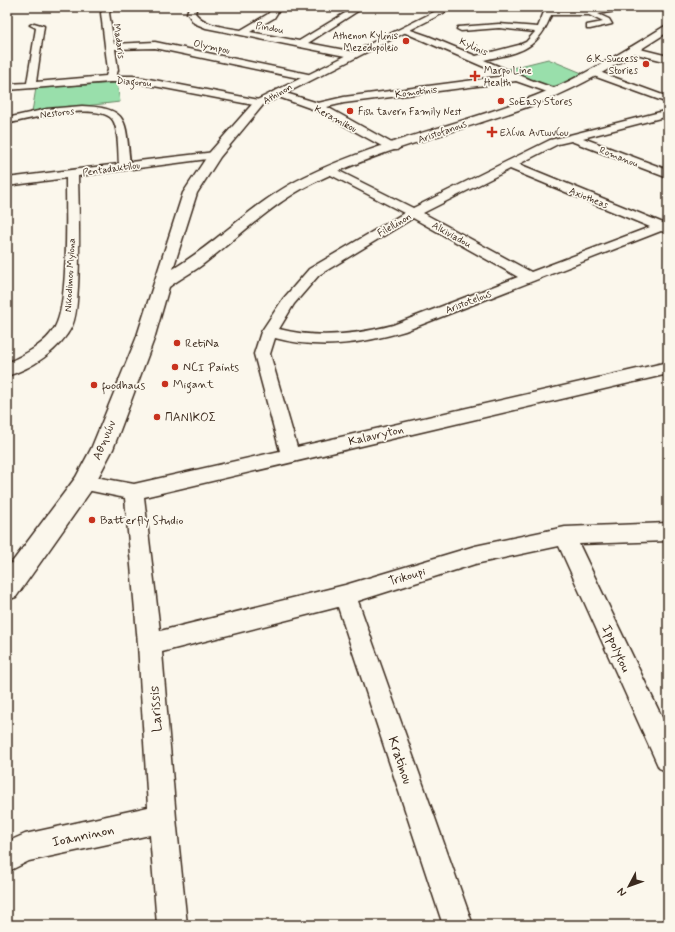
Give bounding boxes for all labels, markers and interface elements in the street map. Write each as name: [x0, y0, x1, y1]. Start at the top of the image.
street label: Pindou: [255, 20, 285, 37]
street label: Madaris: [109, 23, 128, 60]
place label: Athenon Kylinis Mezedopoleio: [333, 30, 399, 55]
street label: Kylinis: [457, 35, 490, 60]
marker: Athenon Kylinis Mezedopoleio: [401, 36, 411, 46]
street label: Olympou: [192, 37, 232, 58]
place label: G.K. Success Stories: [586, 53, 639, 78]
marker: G.K. Success Stories: [641, 59, 651, 69]
place label: Marpo Line Health: [484, 65, 532, 90]
marker: Marpo Line Health: [469, 70, 481, 82]
street label: Diagorou: [116, 74, 152, 93]
street label: Athinon: [261, 81, 295, 108]
street label: Komotinis: [394, 83, 439, 102]
marker: SoEasy Stores: [496, 96, 506, 106]
place label: SoEasy Stores: [509, 96, 572, 109]
street label: Keramikou: [312, 103, 359, 136]
street label: Nestoros: [39, 105, 76, 122]
marker: Fish tavern Family Nest: [345, 106, 355, 116]
place label: Fish tavern Family Nest: [358, 106, 461, 119]
street label: Aristofanous: [416, 118, 469, 147]
place label: Ελίνα Αντωνίου: [500, 126, 569, 140]
marker: Ελίνα Αντωνίου: [487, 127, 497, 137]
street label: Romanou: [597, 144, 640, 171]
street label: Pentadaktilou: [82, 159, 141, 180]
street label: Axiotheas: [567, 185, 610, 212]
street label: Filellinon: [375, 210, 414, 240]
street label: Alkiviadou: [429, 219, 474, 252]
street label: Nikodimou Mylona: [62, 238, 79, 312]
street label: Aristotelous: [444, 288, 493, 317]
place label: RetiNa: [185, 336, 219, 352]
marker: RetiNa: [172, 338, 182, 348]
place label: NCI Paints: [183, 360, 239, 376]
marker: NCI Paints: [170, 362, 180, 372]
place label: Migant: [173, 377, 214, 394]
place label: foodhaus: [102, 378, 145, 395]
marker: Migant: [160, 379, 170, 389]
marker: foodhaus: [89, 380, 99, 390]
place label: ΠΑΝΙΚΟΣ: [165, 410, 216, 426]
marker: ΠΑΝΙΚΟΣ: [152, 412, 162, 422]
street label: Αθηνών: [89, 418, 120, 463]
street label: Kalavryton: [347, 422, 405, 450]
place label: Batterfly Studio: [100, 513, 183, 529]
marker: Batterfly Studio: [87, 515, 97, 525]
street label: Trikoupi: [387, 564, 428, 590]
street label: Ippolytou: [597, 622, 635, 675]
street label: Larissis: [145, 685, 167, 733]
street label: Kratinou: [384, 734, 417, 787]
street label: Ioanninon: [51, 821, 116, 851]
north arrow: [609, 866, 649, 906]
text: N: [615, 885, 630, 899]

